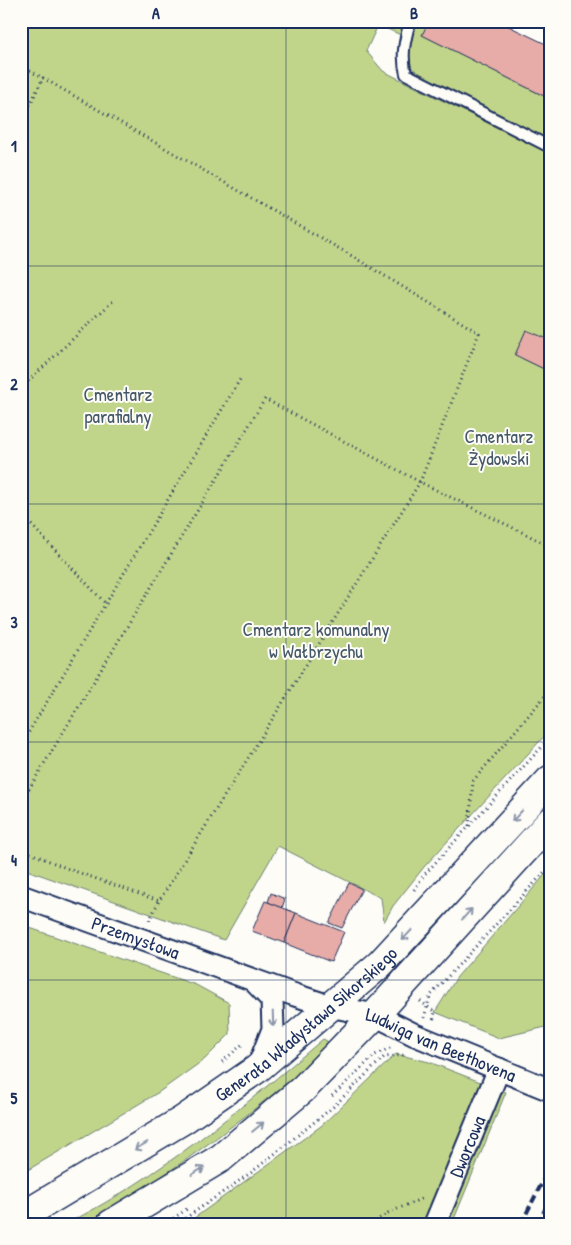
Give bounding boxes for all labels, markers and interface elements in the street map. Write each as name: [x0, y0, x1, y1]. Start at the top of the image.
text: A: [152, 2, 160, 24]
text: B: [410, 2, 418, 24]
text: 1: [11, 135, 17, 157]
text: 2: [10, 373, 18, 395]
park label: Cmentarz parafialny: [84, 381, 152, 429]
park label: Cmentarz Żydowski: [465, 423, 533, 471]
text: 3: [10, 611, 18, 633]
park label: Cmentarz komunalny w Wałbrzychu: [242, 616, 390, 664]
one-way arrow: [511, 809, 523, 822]
text: 4: [11, 849, 17, 871]
one-way arrow: [461, 907, 473, 920]
street label: Przemysłowa: [88, 910, 184, 965]
one-way arrow: [401, 928, 413, 941]
street label: Generała Władysława Sikorskiego: [209, 940, 403, 1107]
street label: Ludwiga van Beethovena: [364, 1001, 521, 1088]
one-way arrow: [268, 1011, 277, 1027]
text: 5: [11, 1087, 18, 1109]
street label: Dworcowa: [443, 1111, 492, 1181]
one-way arrow: [251, 1121, 264, 1132]
one-way arrow: [135, 1141, 149, 1151]
one-way arrow: [191, 1166, 205, 1177]

